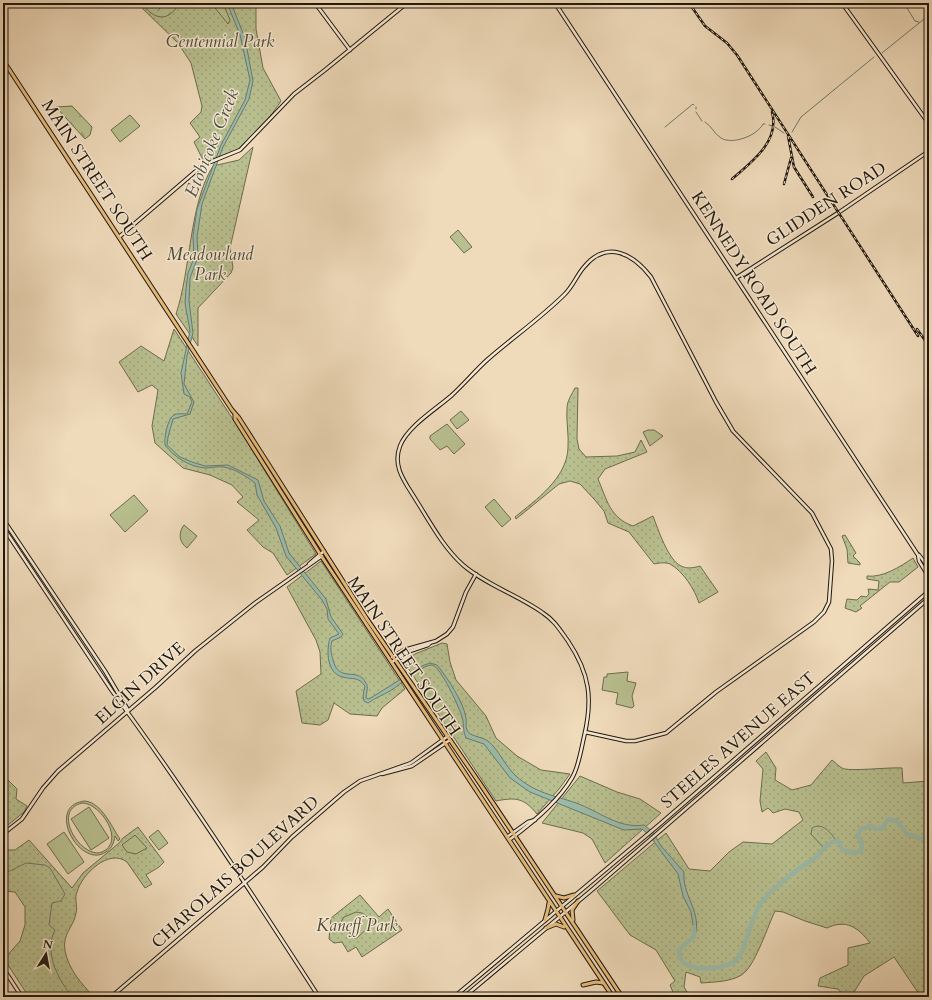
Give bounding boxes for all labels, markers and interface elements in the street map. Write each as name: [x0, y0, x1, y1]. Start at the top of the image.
park label: Centennial Park: [166, 30, 275, 53]
water label: Etobicoke Creek: [179, 85, 245, 201]
street label: MAIN STREET SOUTH: [36, 95, 158, 265]
street label: GLIDDEN ROAD: [761, 156, 891, 252]
street label: KENNEDY ROAD SOUTH: [686, 187, 822, 379]
park label: Meadowland Park: [167, 243, 254, 286]
street label: MAIN STREET SOUTH: [342, 572, 466, 740]
street label: ELGIN DRIVE: [90, 636, 190, 730]
street label: STEELES AVENUE EAST: [656, 666, 820, 814]
street label: CHAROLAIS BOULEVARD: [146, 790, 324, 954]
park label: Kaneff Park: [316, 914, 398, 937]
north arrow: [26, 934, 66, 974]
text: N: [42, 936, 54, 953]

